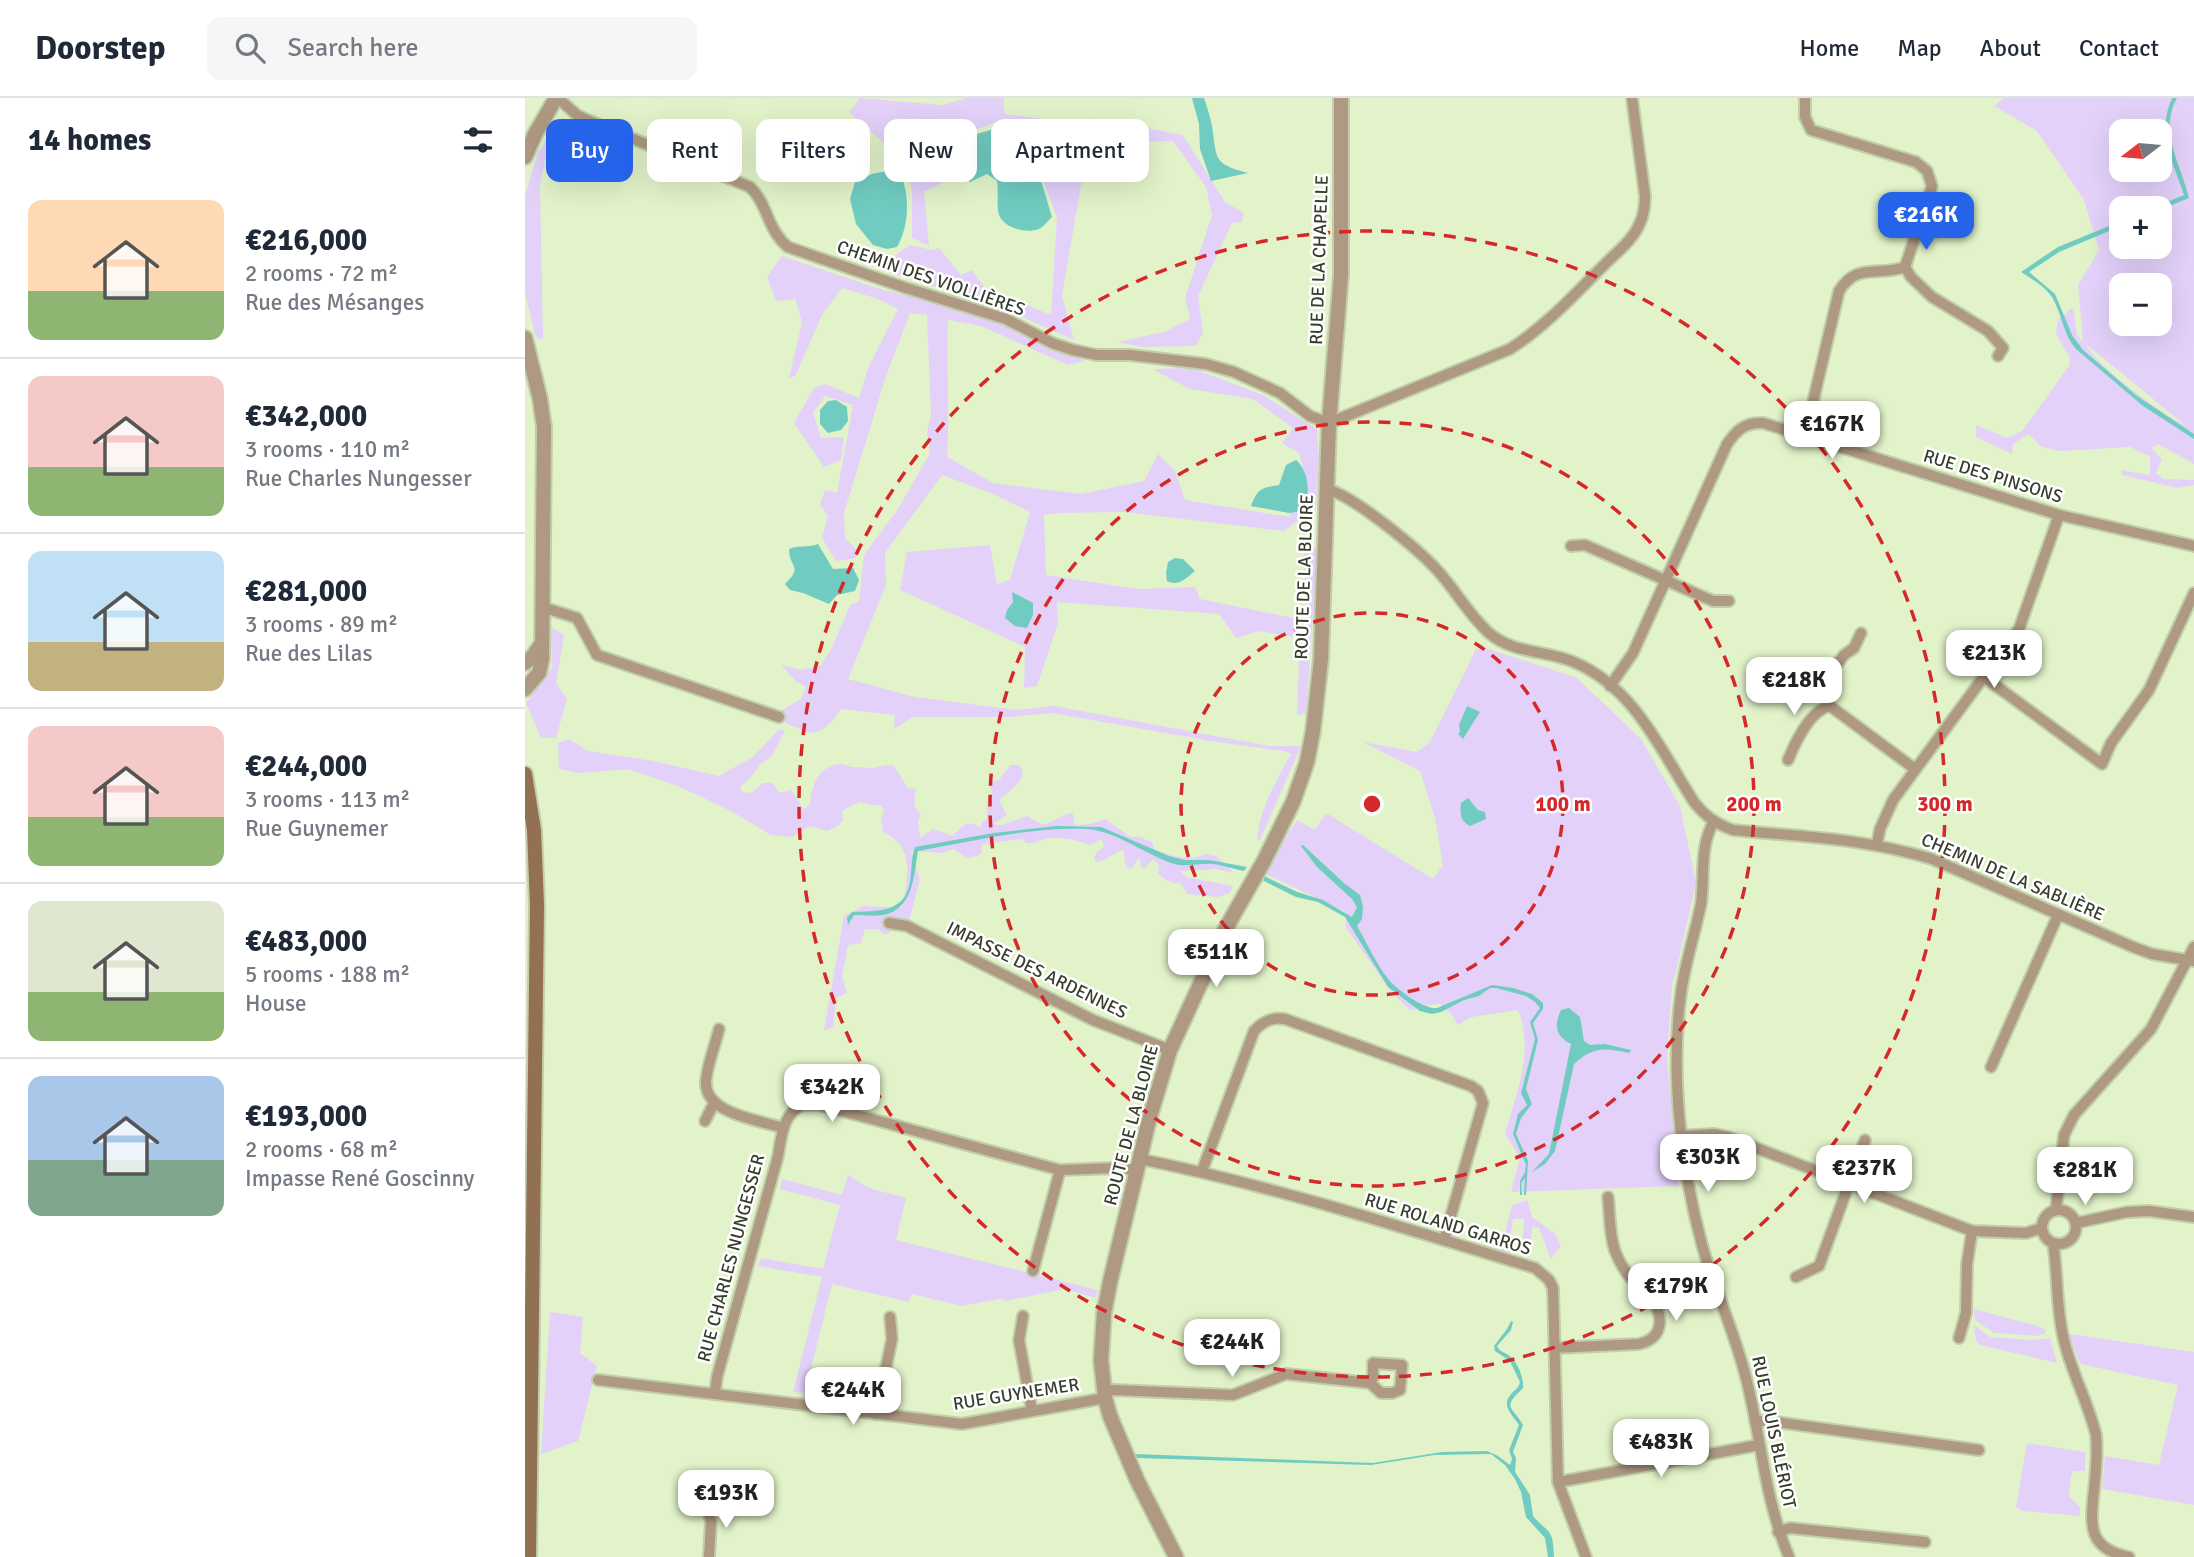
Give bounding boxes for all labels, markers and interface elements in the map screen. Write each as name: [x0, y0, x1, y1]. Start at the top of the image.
search box: [207, 17, 697, 80]
text: Doorstep: [35, 28, 165, 69]
icon: search: [231, 29, 269, 67]
text: Search here: [287, 32, 419, 64]
text: Home: [1799, 33, 1859, 63]
text: Map: [1897, 33, 1942, 63]
text: About: [1980, 33, 2041, 63]
text: Contact: [2079, 33, 2159, 63]
chip: Buy: [546, 119, 633, 182]
chip: Rent: [647, 119, 742, 182]
chip: Filters: [756, 119, 870, 182]
chip: New: [884, 119, 977, 182]
chip: Apartment: [991, 119, 1149, 182]
north arrow: [2109, 119, 2172, 182]
map controls: [2109, 119, 2172, 336]
icon: filters: [459, 121, 497, 159]
text: 14 homes: [28, 122, 151, 159]
street label: RUE DE LA CHAPELLE: [1305, 175, 1333, 345]
pin: €216K: [1877, 192, 1975, 252]
button: +: [2109, 196, 2172, 259]
text: €216K: [1894, 200, 1958, 229]
text: €216,000: [245, 222, 367, 259]
icon: home: [84, 228, 168, 312]
street label: CHEMIN DES VIOLLIÈRES: [834, 235, 1028, 321]
text: 2 rooms · 72 m²: [245, 259, 398, 288]
button: −: [2109, 273, 2172, 336]
text: Rue des Mésanges: [245, 288, 424, 317]
text: €342,000: [245, 398, 367, 435]
pin: €167K: [1783, 402, 1881, 461]
icon: home: [84, 404, 168, 488]
text: €167K: [1800, 409, 1864, 438]
text: 3 rooms · 110 m²: [245, 435, 410, 464]
street label: RUE DES PINSONS: [1921, 444, 2065, 508]
text: Rue Charles Nungesser: [245, 464, 472, 493]
street label: ROUTE DE LA BLOIRE: [1290, 494, 1318, 660]
text: €281,000: [245, 573, 367, 610]
icon: home: [84, 579, 168, 663]
text: 3 rooms · 89 m²: [245, 610, 398, 639]
pin: €213K: [1945, 630, 2043, 690]
text: €213K: [1962, 638, 2026, 667]
text: Rue des Lilas: [245, 639, 373, 668]
pin: €218K: [1745, 658, 1843, 717]
text: €218K: [1762, 665, 1826, 694]
text: €244,000: [245, 748, 367, 785]
icon: home: [84, 754, 168, 838]
text: 3 rooms · 113 m²: [245, 785, 410, 814]
text: 100 m: [1535, 791, 1591, 817]
text: 200 m: [1726, 791, 1782, 817]
text: 300 m: [1917, 791, 1973, 817]
centre of rings: [1360, 792, 1384, 816]
text: Rue Guynemer: [245, 814, 388, 843]
street label: CHEMIN DE LA SABLIÈRE: [1918, 828, 2108, 926]
street label: IMPASSE DES ARDENNES: [943, 917, 1131, 1023]
text: €483,000: [245, 923, 367, 960]
icon: home: [84, 929, 168, 1013]
pin: €511K: [1167, 930, 1265, 989]
text: €511K: [1184, 937, 1248, 966]
text: 5 rooms · 188 m²: [245, 960, 410, 989]
text: House: [245, 989, 307, 1018]
street label: ROUTE DE LA BLOIRE: [1099, 1042, 1163, 1208]
pin: €342K: [783, 1065, 881, 1124]
text: €342K: [800, 1072, 864, 1101]
text: €193,000: [245, 1098, 367, 1135]
icon: home: [84, 1104, 168, 1188]
pin: €303K: [1659, 1134, 1757, 1194]
text: 2 rooms · 68 m²: [245, 1135, 398, 1164]
text: €303K: [1676, 1142, 1740, 1171]
pin: €237K: [1815, 1146, 1913, 1205]
pin: €281K: [2036, 1148, 2134, 1207]
street label: RUE CHARLES NUNGESSER: [693, 1152, 769, 1364]
text: €237K: [1832, 1153, 1896, 1182]
text: €281K: [2053, 1155, 2117, 1184]
text: Impasse René Goscinny: [245, 1164, 474, 1193]
street label: RUE ROLAND GARROS: [1362, 1188, 1534, 1260]
pin: €179K: [1627, 1264, 1725, 1323]
text: €179K: [1644, 1271, 1708, 1300]
pin: €244K: [1183, 1320, 1281, 1379]
text: €244K: [1200, 1327, 1264, 1356]
street label: RUE LOUIS BLÉRIOT: [1747, 1354, 1801, 1510]
pin: €244K: [804, 1368, 902, 1427]
street label: RUE GUYNEMER: [951, 1373, 1081, 1415]
text: €244K: [821, 1375, 885, 1404]
pin: €483K: [1612, 1420, 1710, 1479]
text: €483K: [1629, 1427, 1693, 1456]
pin: €193K: [677, 1470, 775, 1530]
text: €193K: [694, 1478, 758, 1507]

